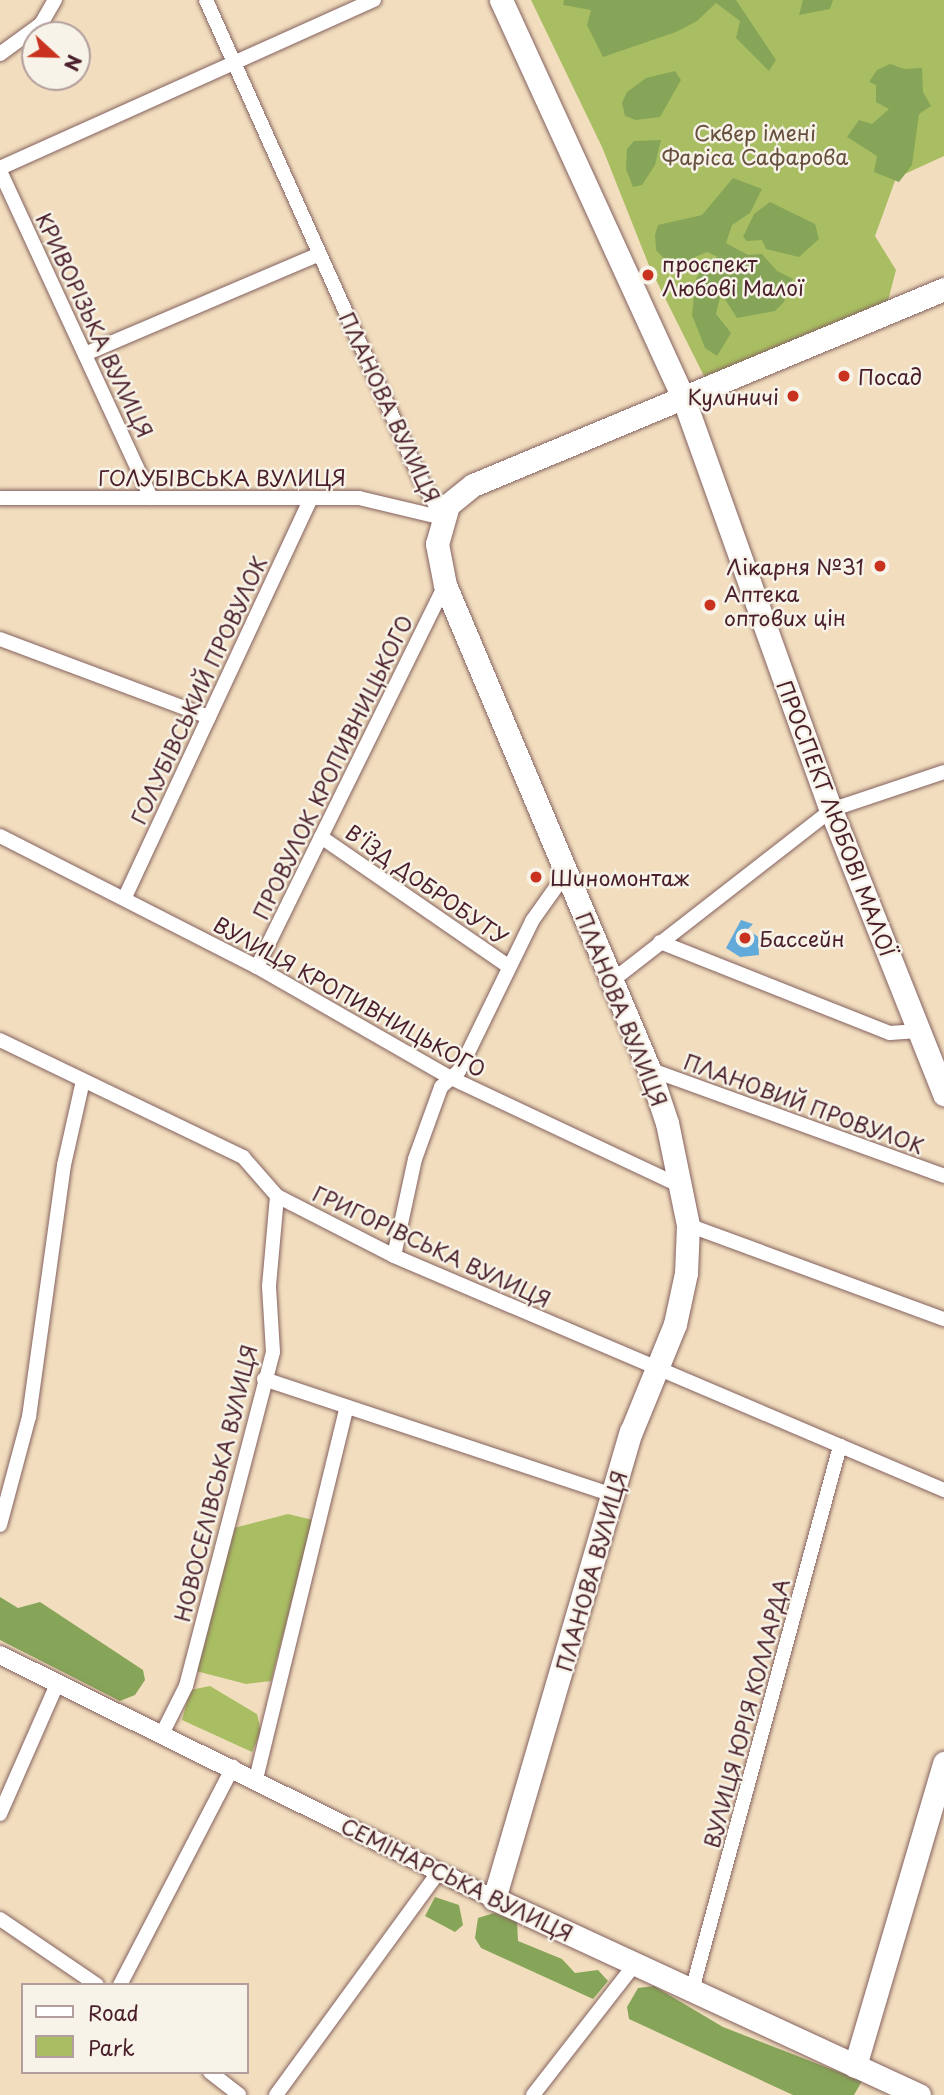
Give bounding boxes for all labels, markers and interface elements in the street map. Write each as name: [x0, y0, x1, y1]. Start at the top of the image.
north arrow: [21, 21, 91, 91]
text: N: [58, 51, 89, 75]
park label: Сквер імені Фаріса Сафарова: [661, 119, 849, 169]
street label: КРИВОРІЗЬКА ВУЛИЦЯ: [32, 209, 158, 441]
place label: проспект Любові Малої: [662, 250, 805, 300]
marker: проспект Любові Малої: [640, 267, 656, 283]
street label: ПЛАНОВА ВУЛИЦЯ: [335, 308, 445, 506]
place label: Посад: [858, 363, 922, 389]
marker: Посад: [836, 368, 852, 384]
place label: Кулиничі: [688, 383, 779, 409]
marker: Кулиничі: [785, 388, 801, 404]
street label: ГОЛУБІВСЬКА ВУЛИЦЯ: [98, 464, 346, 490]
street label: ГОЛУБІВСЬКИЙ ПРОВУЛОК: [125, 552, 271, 828]
place label: Лікарня №31: [726, 553, 864, 579]
marker: Лікарня №31: [870, 556, 890, 576]
place label: Аптека оптових цін: [724, 580, 846, 630]
marker: Аптека оптових цін: [702, 597, 718, 613]
street label: ПРОВУЛОК КРОПИВНИЦЬКОГО: [247, 611, 417, 923]
street label: ПРОСПЕКТ ЛЮБОВІ МАЛОЇ: [772, 676, 902, 960]
street label: В'ЇЗД ДОБРОБУТУ: [340, 818, 514, 950]
place label: Шиномонтаж: [550, 864, 689, 890]
marker: Шиномонтаж: [528, 869, 544, 885]
street label: ПЛАНОВА ВУЛИЦЯ: [571, 908, 673, 1110]
street label: ВУЛИЦЯ КРОПИВНИЦЬКОГО: [209, 910, 491, 1082]
place label: Бассейн: [759, 925, 845, 951]
marker: Бассейн: [737, 930, 753, 946]
street label: ПЛАНОВИЙ ПРОВУЛОК: [681, 1048, 927, 1158]
street label: ГРИГОРІВСЬКА ВУЛИЦЯ: [310, 1180, 554, 1312]
street label: НОВОСЕЛІВСЬКА ВУЛИЦЯ: [169, 1342, 261, 1624]
street label: ПЛАНОВА ВУЛИЦЯ: [550, 1468, 632, 1674]
street label: ВУЛИЦЯ ЮРІЯ КОЛЛАРДА: [698, 1575, 794, 1851]
street label: СЕМІНАРСЬКА ВУЛИЦЯ: [337, 1812, 577, 1946]
legend: [21, 1983, 248, 2074]
text: Road: [88, 1996, 139, 2028]
text: Park: [88, 2031, 135, 2063]

